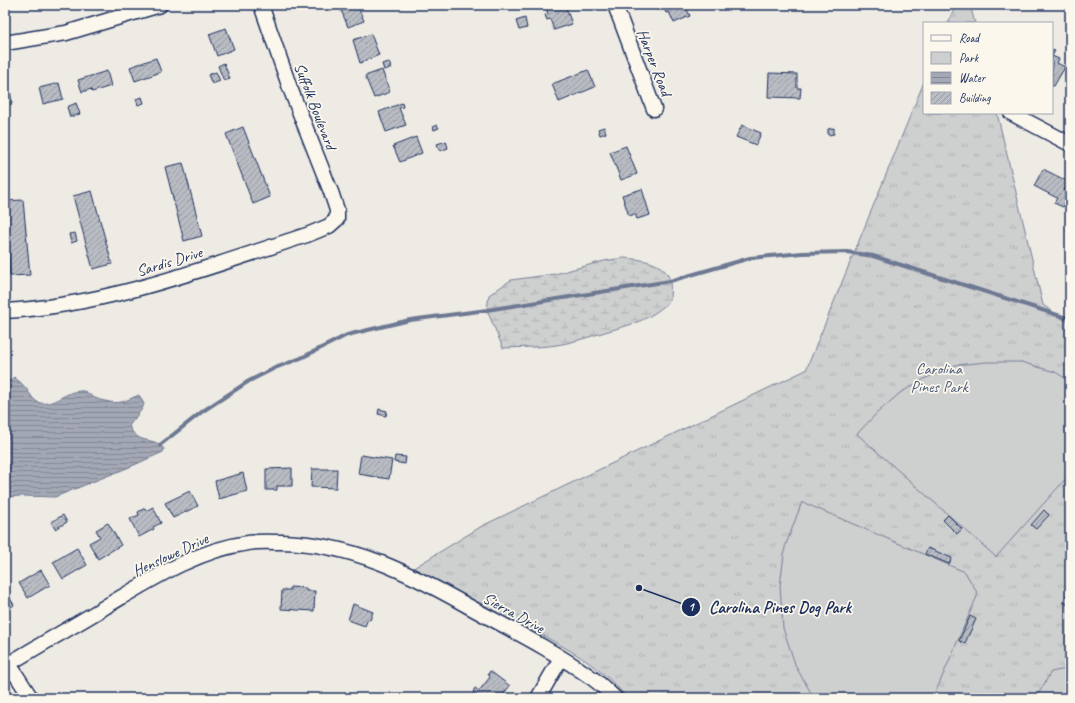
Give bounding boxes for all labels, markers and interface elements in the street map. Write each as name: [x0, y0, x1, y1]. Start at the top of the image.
legend: [923, 22, 1053, 114]
street label: Harper Road: [632, 26, 677, 101]
text: Road: [959, 30, 981, 46]
text: Park: [959, 50, 980, 66]
street label: Suffolk Boulevard: [289, 60, 342, 155]
text: Water: [959, 70, 987, 86]
text: Building: [959, 90, 991, 106]
street label: Sardis Drive: [134, 242, 206, 281]
park label: Carolina Pines Park: [910, 359, 969, 397]
street label: Henslowe Drive: [129, 528, 213, 581]
street label: Sierra Drive: [479, 588, 549, 639]
callout: Carolina Pines Dog Park: [681, 593, 860, 622]
text: Carolina Pines Dog Park: [709, 597, 853, 618]
text: 1: [688, 599, 695, 615]

